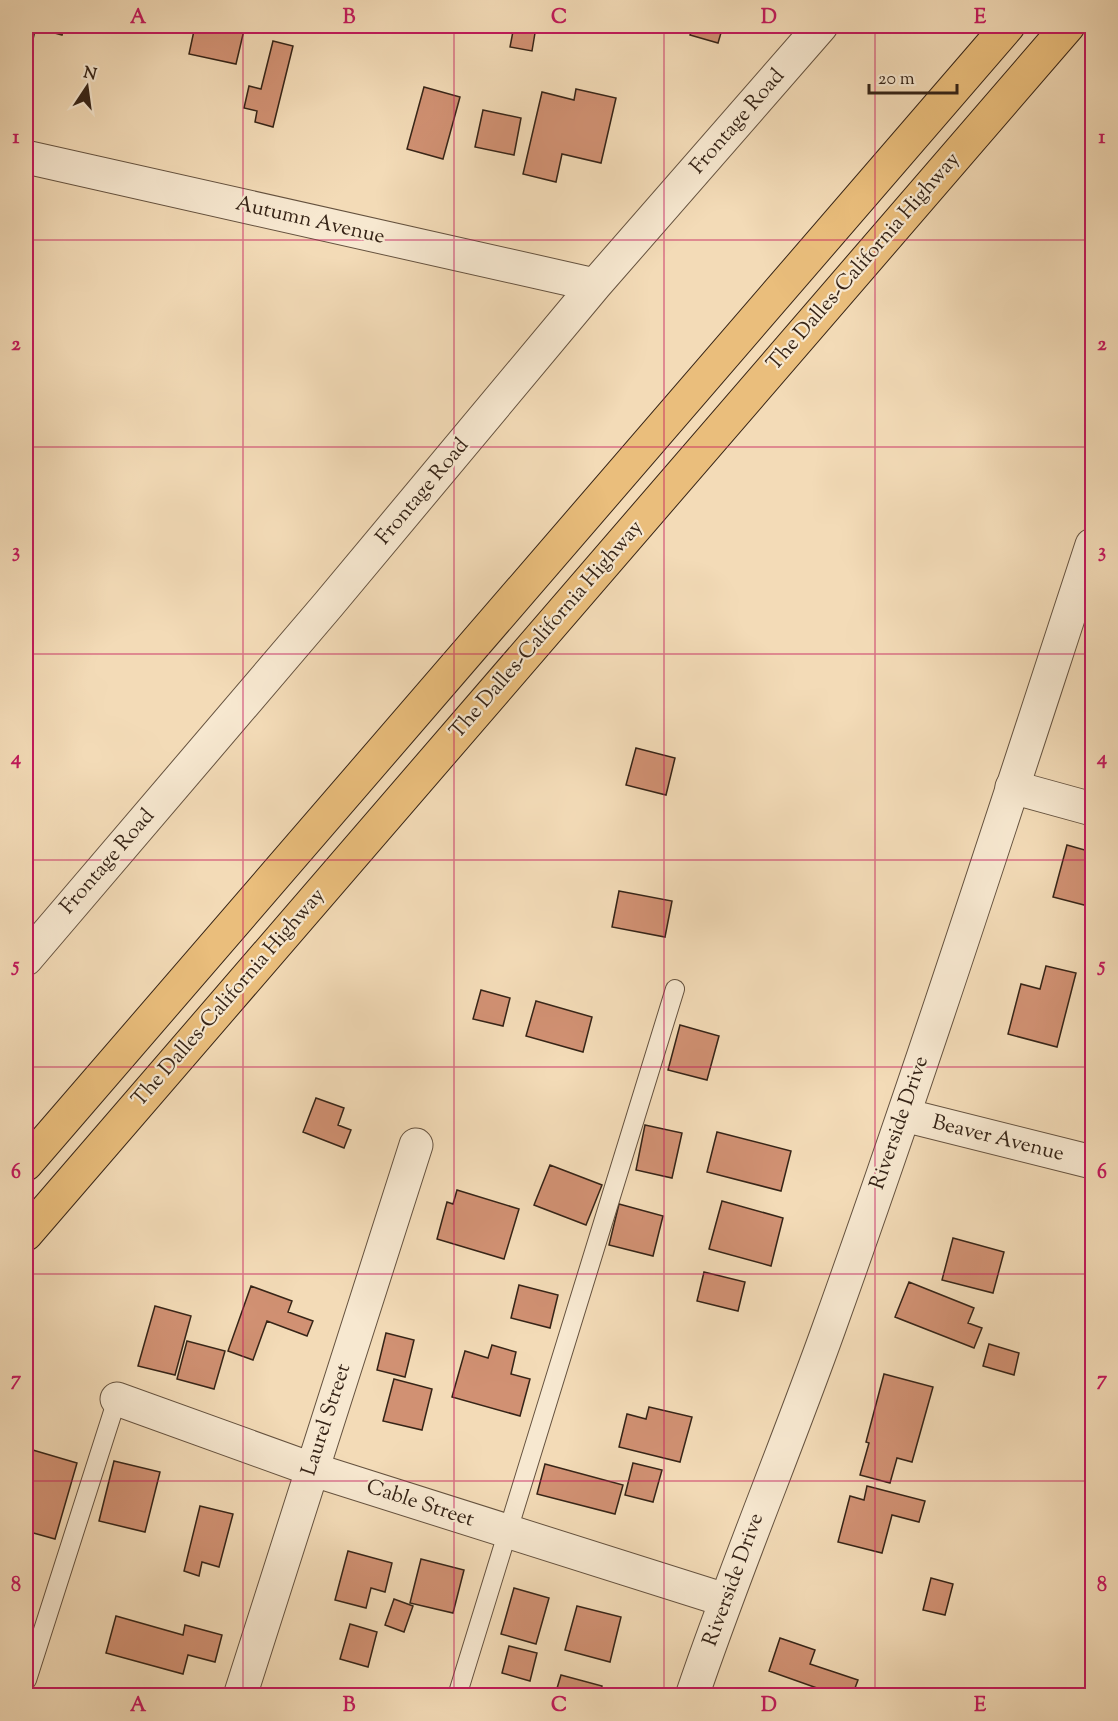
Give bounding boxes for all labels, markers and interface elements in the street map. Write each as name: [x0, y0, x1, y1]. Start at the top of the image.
text: A: [130, 4, 147, 33]
text: B: [343, 4, 356, 33]
text: C: [551, 4, 567, 33]
text: D: [761, 4, 777, 33]
text: E: [974, 4, 987, 33]
north arrow: [57, 57, 117, 117]
scale bar: [869, 57, 958, 95]
text: N: [81, 62, 99, 88]
street label: Frontage Road: [684, 63, 792, 181]
text: 20 m: [878, 67, 915, 93]
text: 1: [13, 124, 20, 153]
text: 1: [1099, 124, 1106, 153]
street label: The Dalles-California Highway: [760, 146, 968, 378]
street label: Autumn Avenue: [233, 189, 387, 253]
text: 2: [11, 331, 21, 360]
text: 2: [1097, 331, 1107, 360]
street label: Frontage Road: [369, 432, 477, 552]
street label: The Dalles-California Highway: [443, 514, 651, 746]
text: 3: [12, 538, 20, 567]
text: 3: [1098, 538, 1106, 567]
text: 4: [10, 745, 21, 774]
text: 4: [1096, 745, 1107, 774]
street label: Frontage Road: [54, 803, 162, 921]
street label: The Dalles-California Highway: [125, 882, 333, 1114]
text: 5: [11, 952, 20, 981]
text: 5: [1097, 952, 1106, 981]
street label: Riverside Drive: [863, 1052, 937, 1194]
street label: Beaver Avenue: [929, 1108, 1067, 1170]
text: 6: [11, 1159, 21, 1188]
text: 6: [1097, 1159, 1107, 1188]
street label: Laurel Street: [295, 1360, 359, 1480]
text: 7: [11, 1366, 22, 1395]
text: 7: [1097, 1366, 1108, 1395]
street label: Cable Street: [362, 1472, 478, 1536]
street label: Riverside Drive: [696, 1509, 772, 1651]
text: 8: [11, 1572, 21, 1601]
text: 8: [1097, 1572, 1107, 1601]
text: A: [130, 1692, 147, 1721]
text: B: [343, 1692, 356, 1721]
text: C: [551, 1692, 567, 1721]
text: D: [761, 1692, 777, 1721]
text: E: [974, 1692, 987, 1721]

